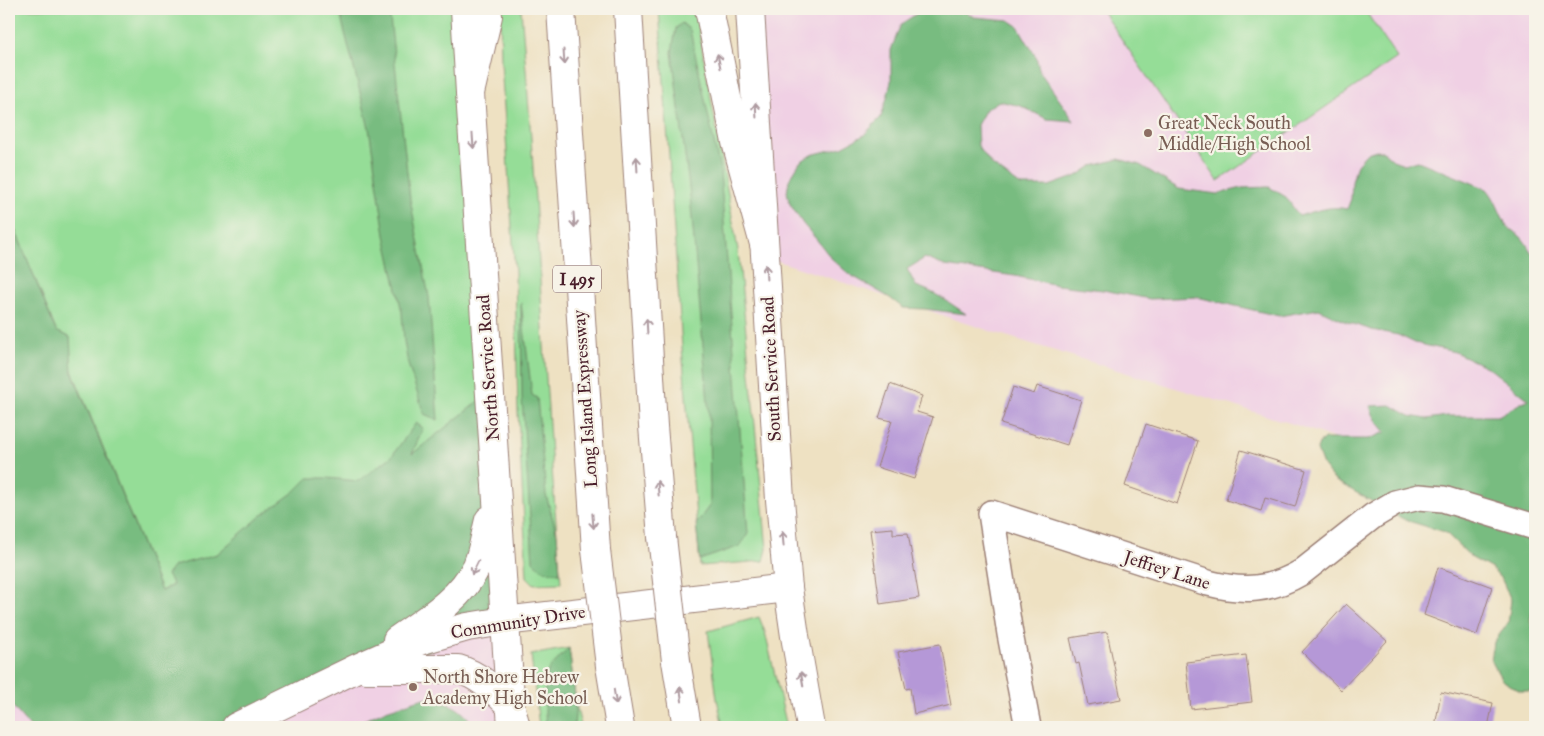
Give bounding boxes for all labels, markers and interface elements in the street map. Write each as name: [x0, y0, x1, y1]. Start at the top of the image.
one-way arrow: [559, 49, 568, 65]
one-way arrow: [714, 53, 724, 69]
one-way arrow: [751, 103, 760, 119]
place label: Great Neck South Middle/High School: [1158, 112, 1311, 156]
marker: Great Neck South Middle/High School: [1142, 127, 1154, 139]
one-way arrow: [468, 133, 477, 149]
one-way arrow: [633, 156, 642, 172]
one-way arrow: [569, 211, 578, 227]
one-way arrow: [761, 265, 770, 281]
road number: I 495: [553, 266, 601, 292]
street label: North Service Road: [472, 294, 504, 442]
street label: South Service Road: [756, 296, 786, 442]
street label: Long Island Expressway: [568, 309, 603, 489]
one-way arrow: [643, 318, 652, 334]
one-way arrow: [653, 480, 663, 496]
one-way arrow: [588, 513, 598, 529]
one-way arrow: [779, 532, 788, 548]
street label: Jeffrey Lane: [1119, 545, 1213, 595]
one-way arrow: [470, 560, 479, 575]
street label: Community Drive: [449, 600, 587, 644]
place label: North Shore Hebrew Academy High School: [422, 666, 588, 710]
one-way arrow: [797, 672, 807, 688]
marker: North Shore Hebrew Academy High School: [407, 681, 419, 693]
one-way arrow: [676, 686, 686, 702]
one-way arrow: [610, 689, 620, 705]

